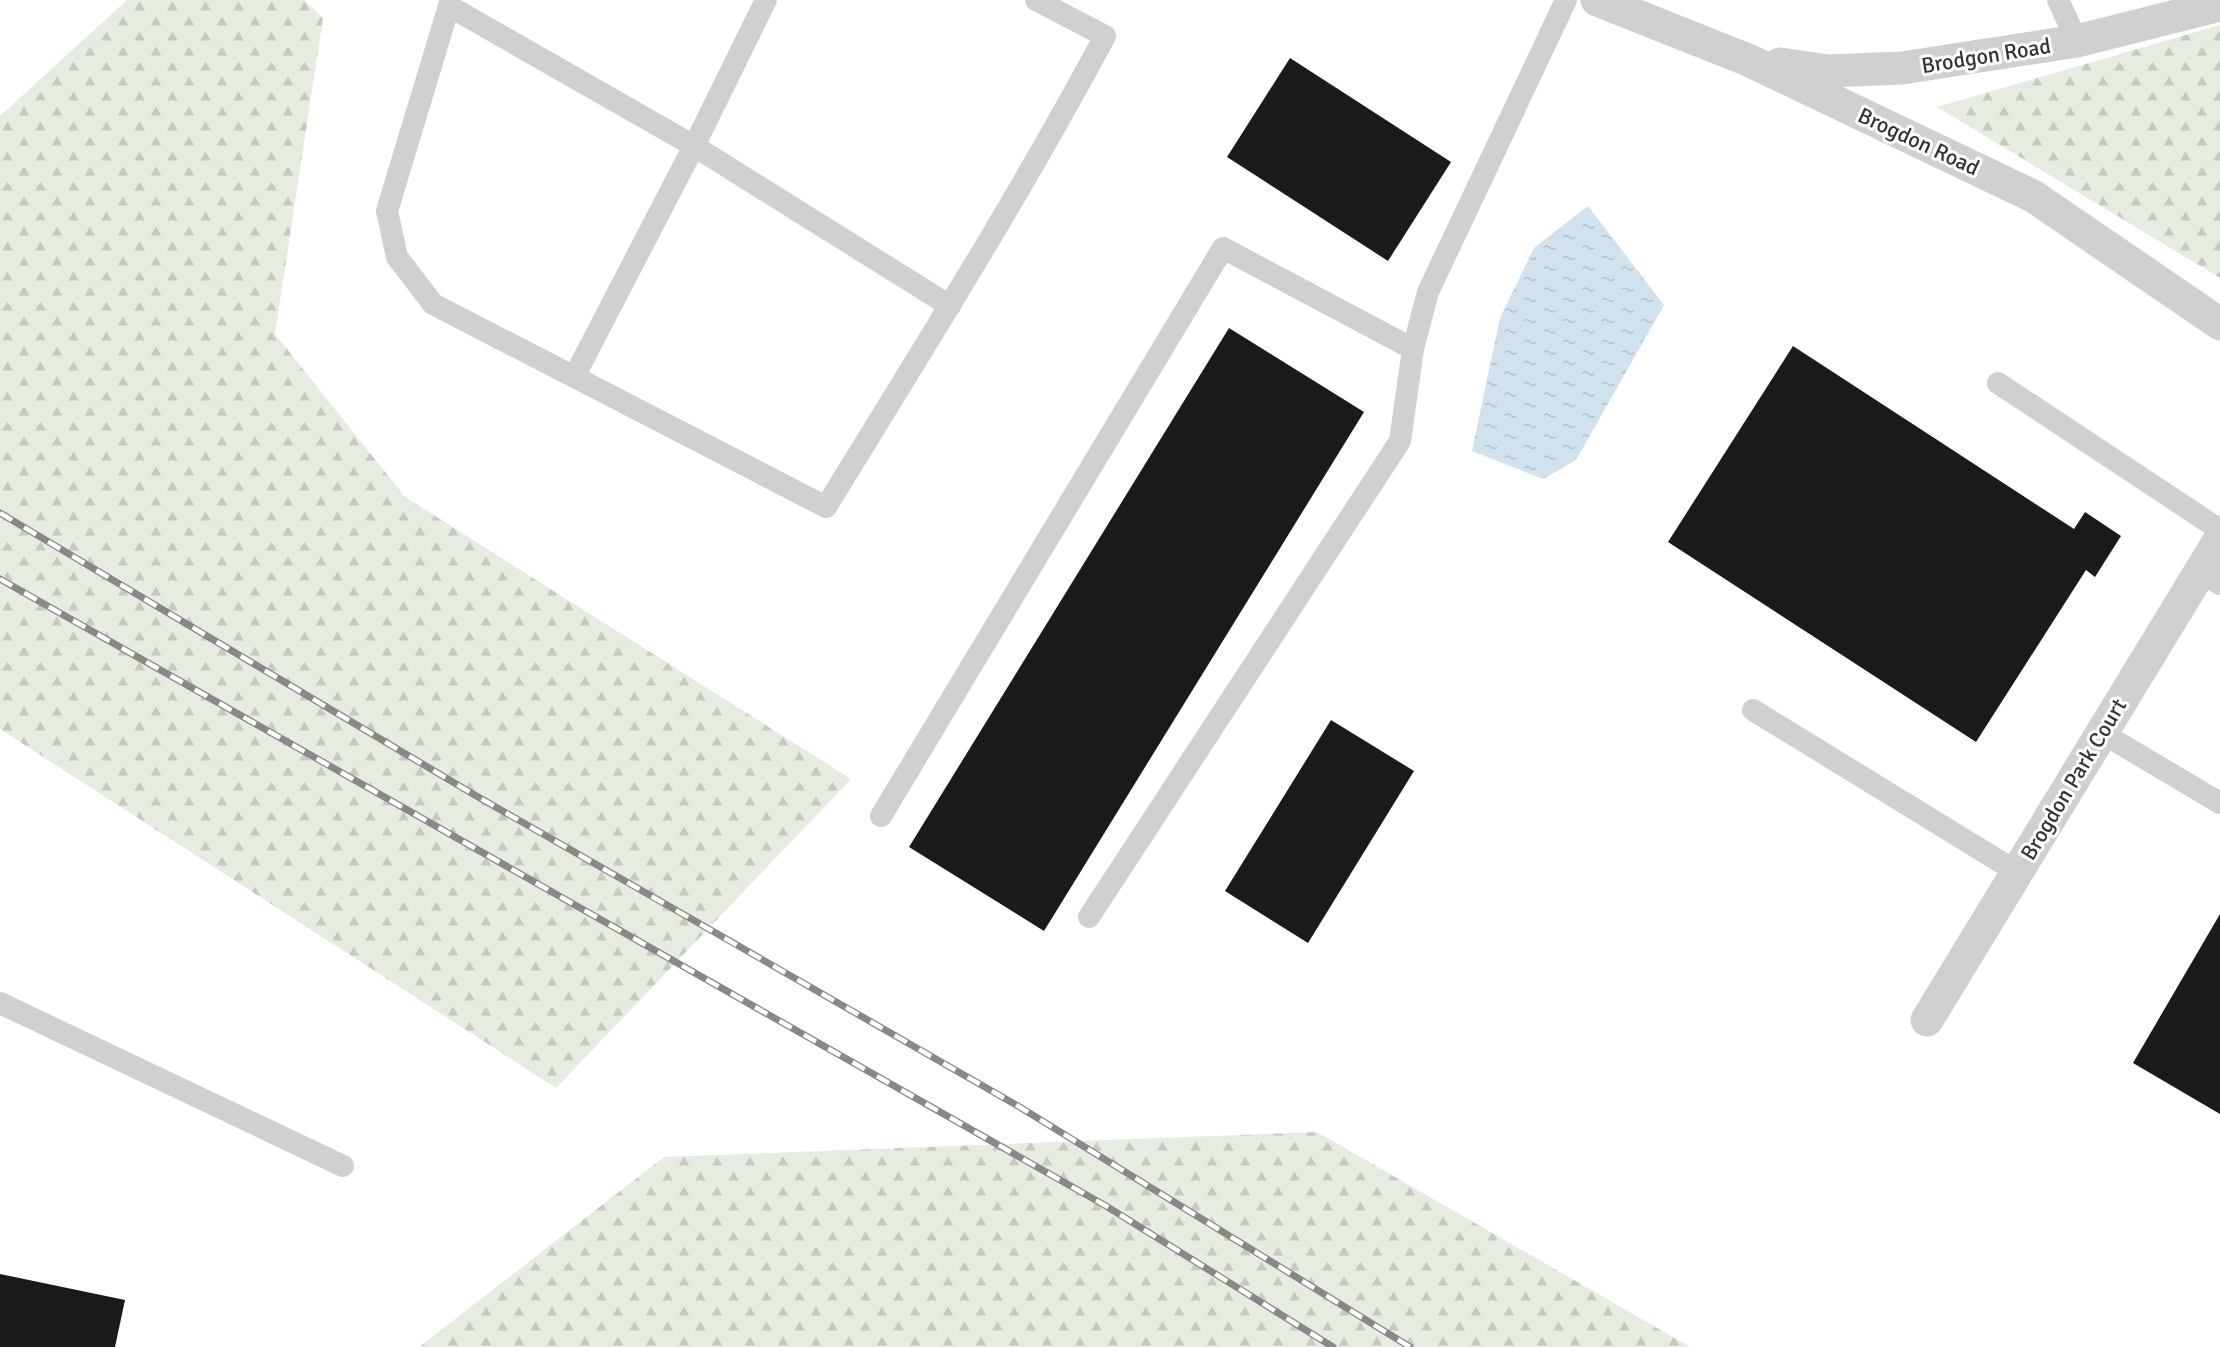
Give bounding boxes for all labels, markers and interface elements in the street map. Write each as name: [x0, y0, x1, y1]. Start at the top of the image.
street label: Brodgon Road: [1919, 32, 2053, 79]
street label: Brogdon Road: [1854, 102, 1984, 181]
street label: Brogdon Park Court: [2015, 693, 2132, 865]

